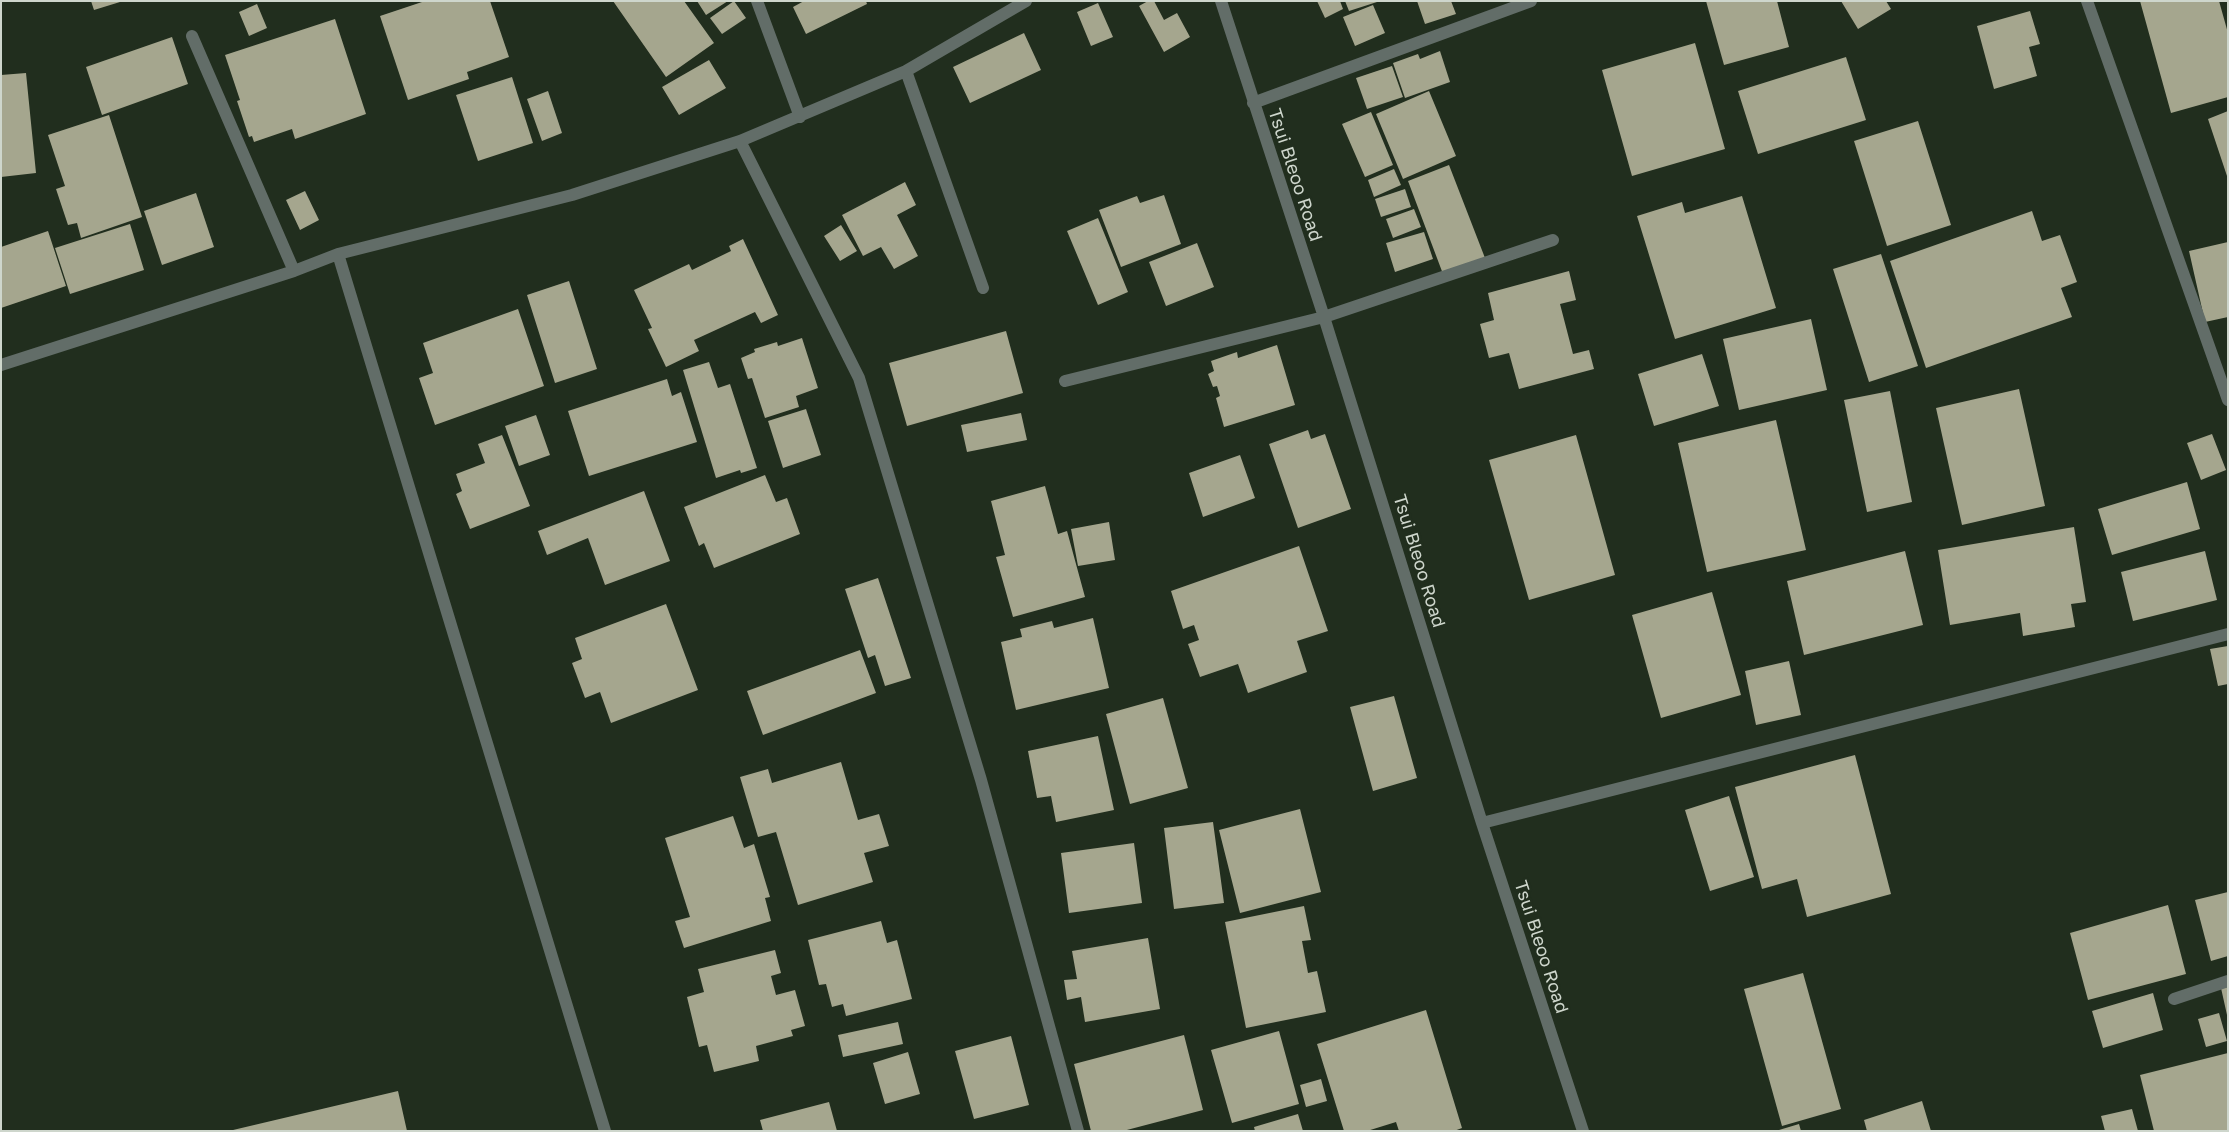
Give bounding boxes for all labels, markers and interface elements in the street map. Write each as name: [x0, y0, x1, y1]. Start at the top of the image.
street label: Tsui Bleoo Road: [1263, 106, 1327, 244]
street label: Tsui Bleoo Road: [1388, 492, 1450, 630]
street label: Tsui Bleoo Road: [1509, 878, 1573, 1016]

